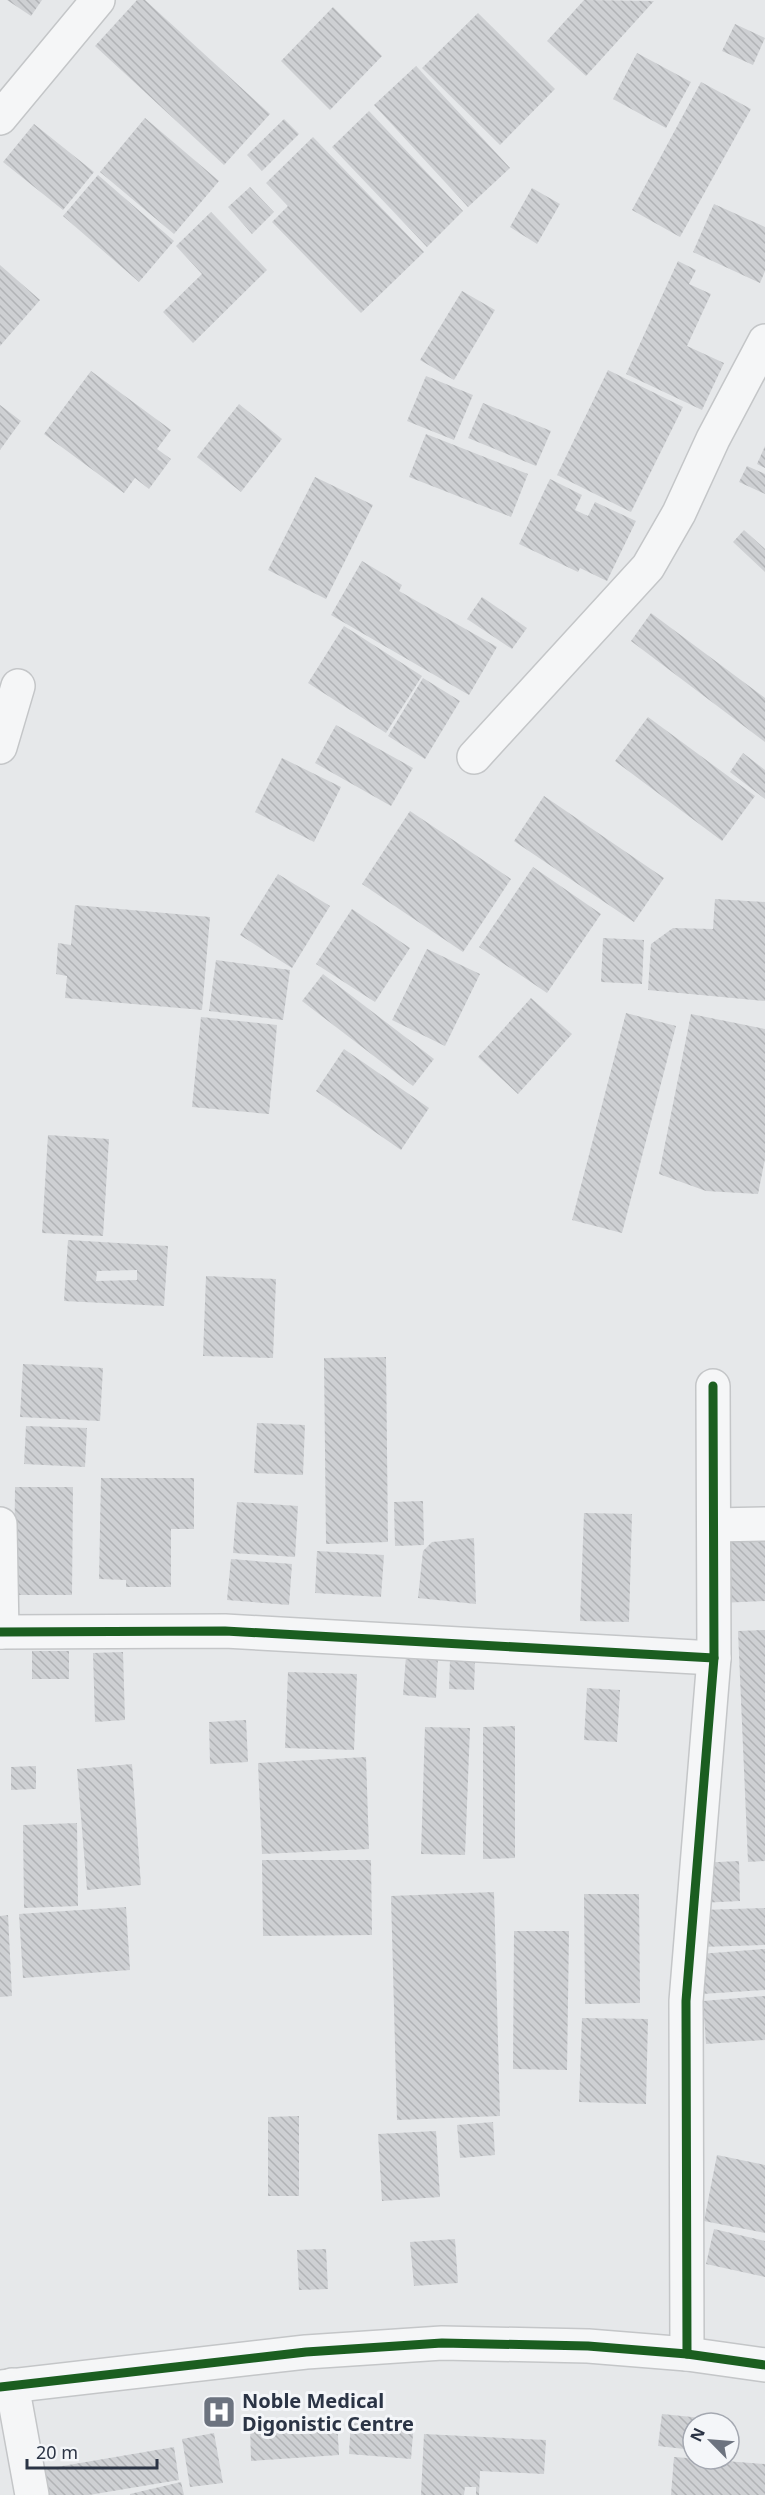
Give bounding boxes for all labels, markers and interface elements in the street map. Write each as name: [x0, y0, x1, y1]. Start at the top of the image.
place label: Noble Medical Digonistic Centre: [242, 2387, 414, 2437]
hospital icon: Noble Medical Digonistic Centre: [201, 2394, 237, 2430]
north arrow: [681, 2411, 741, 2471]
text: N: [685, 2424, 710, 2445]
scale bar: [27, 2432, 158, 2470]
text: 20 m: [36, 2440, 78, 2464]

